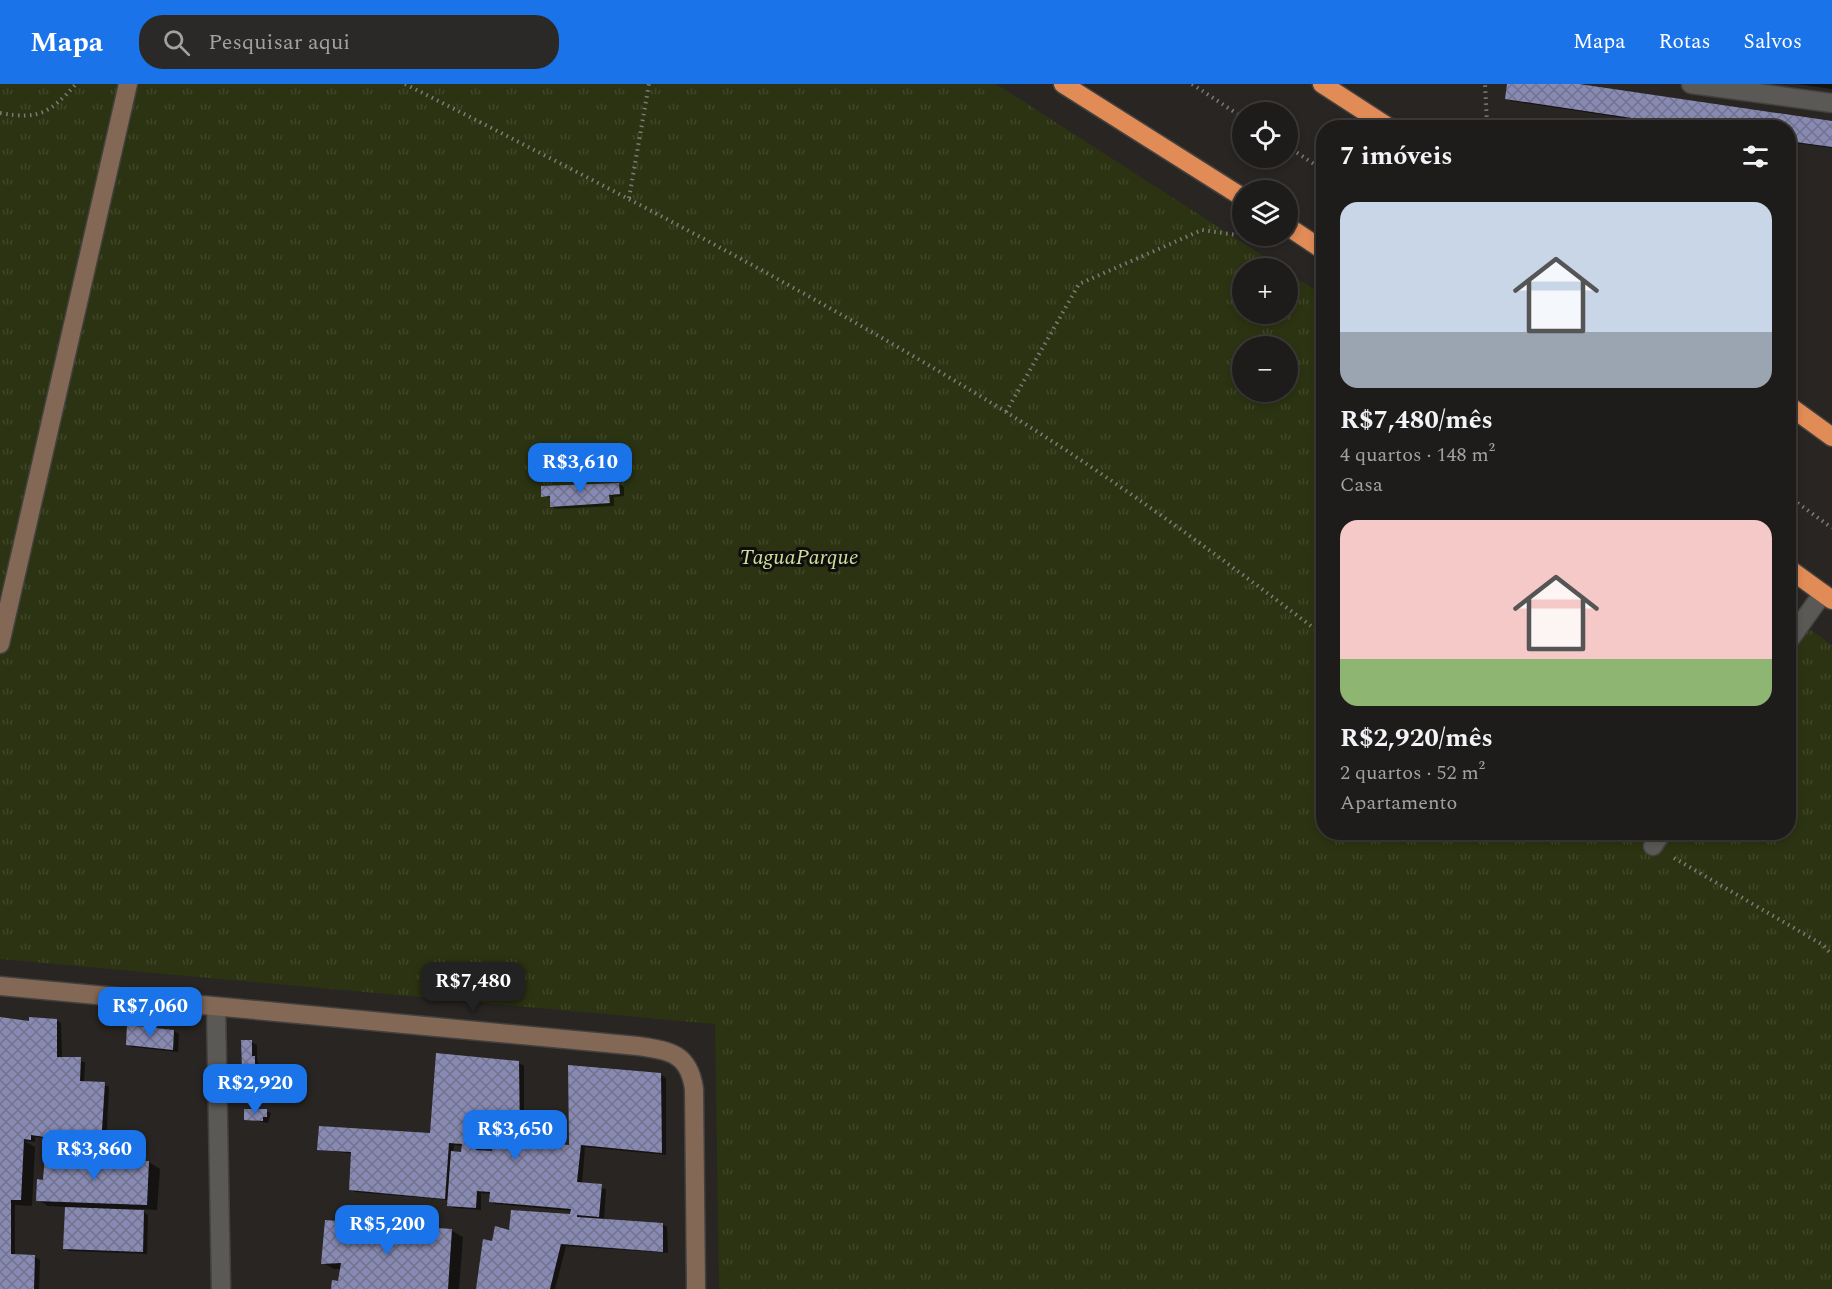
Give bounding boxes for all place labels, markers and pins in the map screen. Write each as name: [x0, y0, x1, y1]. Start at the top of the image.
pin: R$3,610: [525, 443, 635, 494]
pin: R$7,480: [418, 962, 528, 1013]
pin: R$7,060: [95, 987, 205, 1038]
pin: R$2,920: [200, 1064, 310, 1115]
pin: R$3,650: [460, 1110, 570, 1161]
pin: R$3,860: [39, 1130, 149, 1181]
pin: R$5,200: [332, 1205, 442, 1256]

